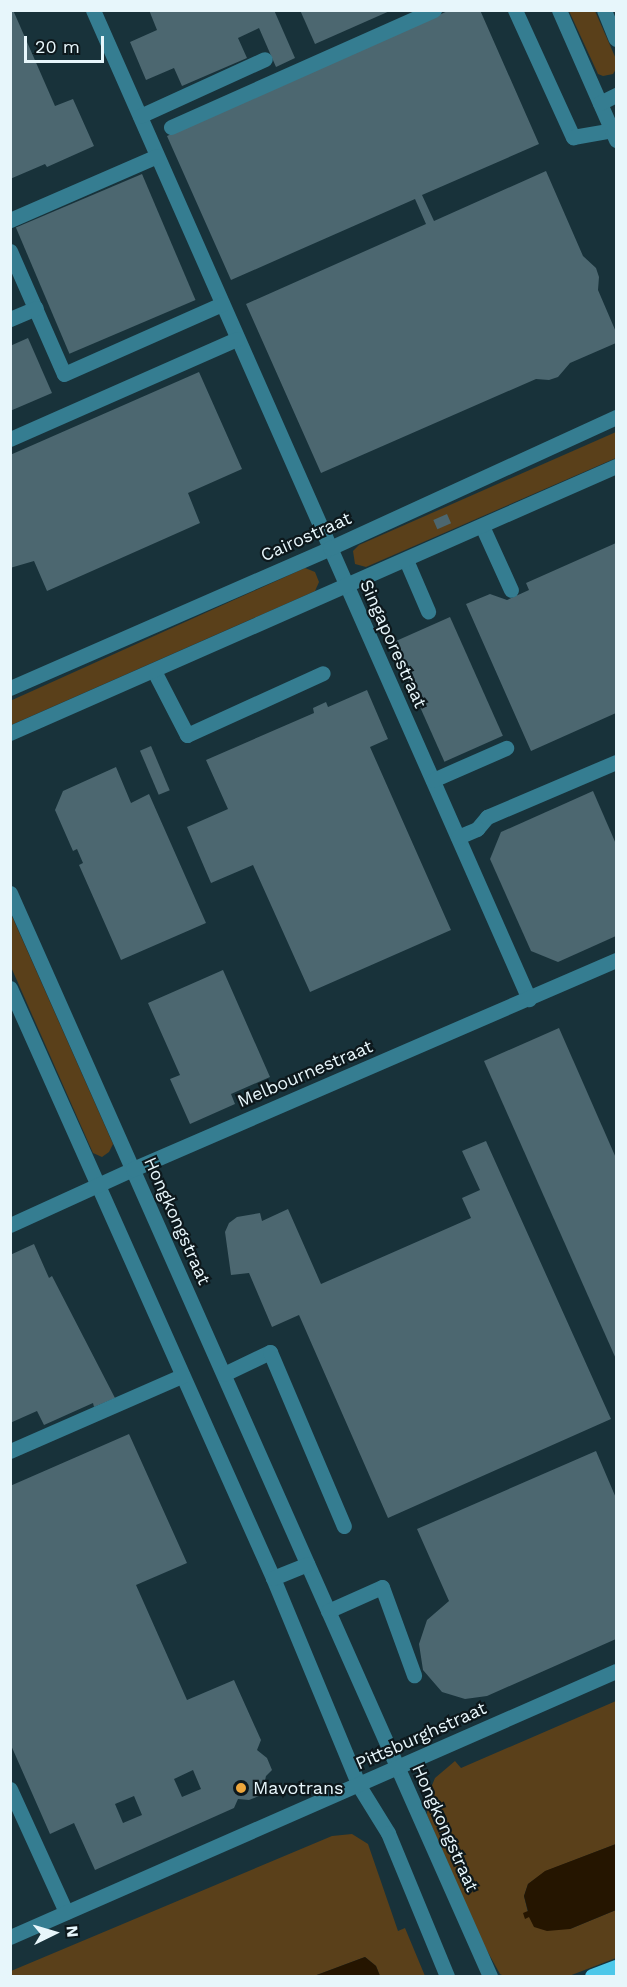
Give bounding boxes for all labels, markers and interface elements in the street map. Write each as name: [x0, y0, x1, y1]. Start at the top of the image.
scale bar: [27, 24, 106, 62]
text: 20 m: [35, 36, 80, 57]
street label: Cairostraat: [257, 507, 355, 567]
street label: Singaporestraat: [355, 576, 431, 712]
street label: Melbournestraat: [234, 1036, 376, 1112]
street label: Hongkongstraat: [139, 1154, 215, 1288]
street label: Pittsburghstraat: [352, 1697, 490, 1775]
street label: Hongkongstraat: [407, 1761, 483, 1895]
place label: Mavotrans: [253, 1777, 344, 1799]
marker: Mavotrans: [234, 1781, 248, 1795]
north arrow: [24, 1903, 84, 1963]
text: N: [62, 1925, 82, 1938]

